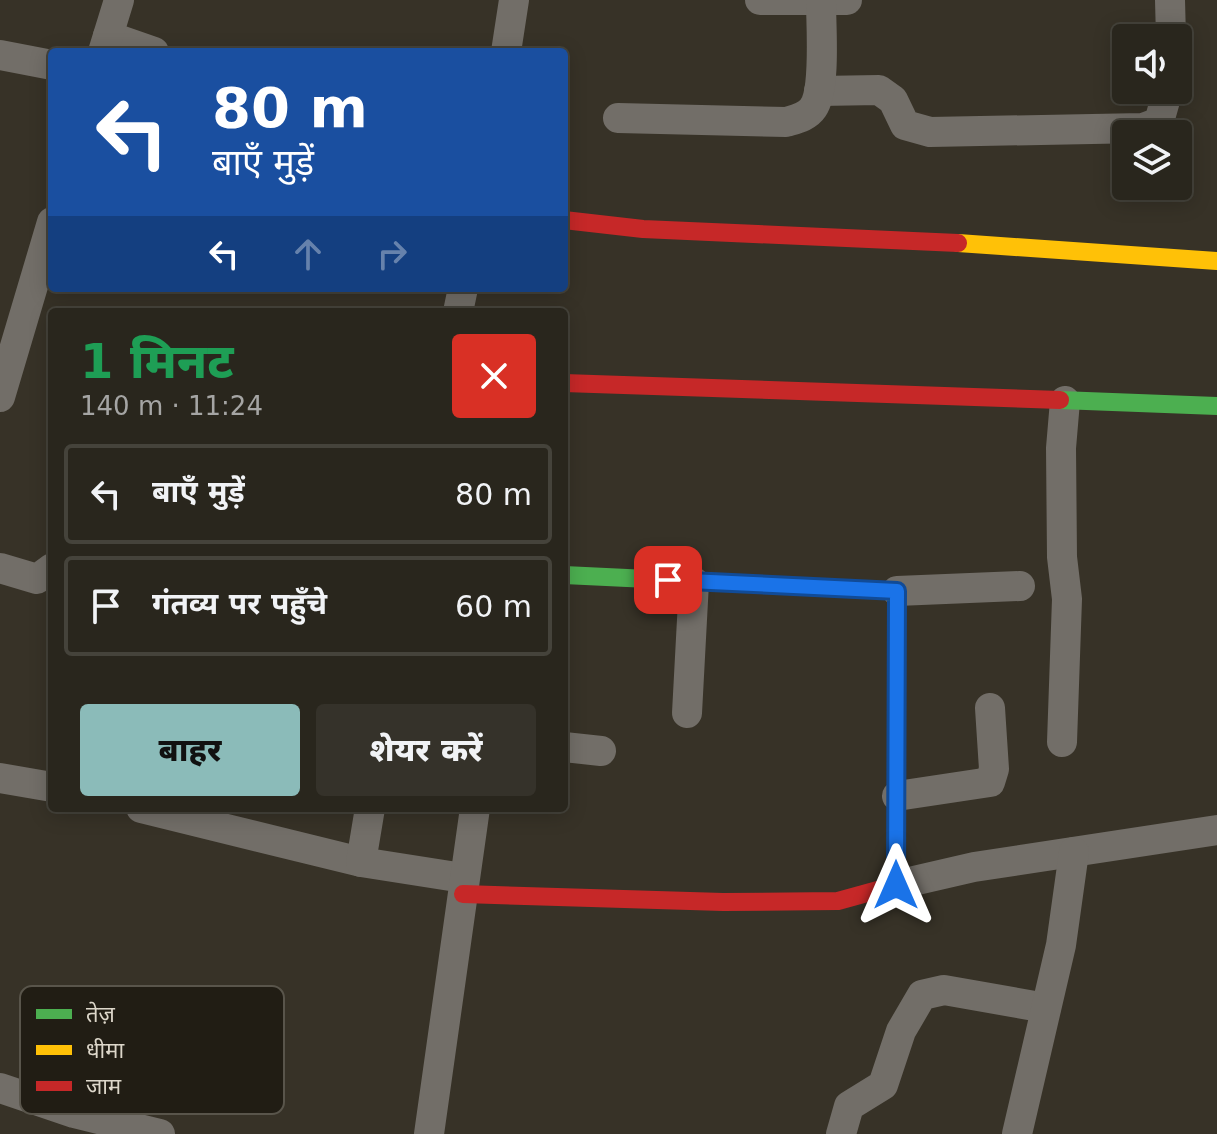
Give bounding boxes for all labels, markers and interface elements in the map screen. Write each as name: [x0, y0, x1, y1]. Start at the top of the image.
map controls: [1112, 24, 1192, 200]
button: sound: [1112, 24, 1192, 104]
text: 80 m: [212, 75, 368, 140]
icon: left: [80, 80, 184, 184]
button: layers: [1112, 120, 1192, 200]
text: बाएँ मुड़ें: [212, 142, 314, 183]
icon: left: [202, 232, 246, 276]
icon: ahead: [286, 232, 330, 276]
icon: right: [370, 232, 414, 276]
text: 1 मिनट: [80, 333, 233, 389]
button: close: [452, 334, 536, 418]
text: 140 m · 11:24: [80, 391, 263, 421]
icon: left: [84, 472, 128, 516]
text: बाएँ मुड़ें: [152, 474, 245, 509]
text: 80 m: [455, 477, 532, 512]
pin: [634, 546, 702, 614]
icon: arrive: [646, 558, 690, 602]
icon: arrive: [84, 584, 128, 628]
text: गंतव्य पर पहुँचे: [152, 586, 327, 621]
text: 60 m: [455, 589, 532, 624]
button: बाहर: [80, 704, 300, 796]
button: शेयर करें: [316, 704, 536, 796]
position arrow: [854, 843, 938, 927]
legend: [20, 986, 284, 1114]
text: तेज़: [86, 1001, 116, 1027]
text: धीमा: [86, 1038, 124, 1063]
text: जाम: [86, 1074, 122, 1099]

